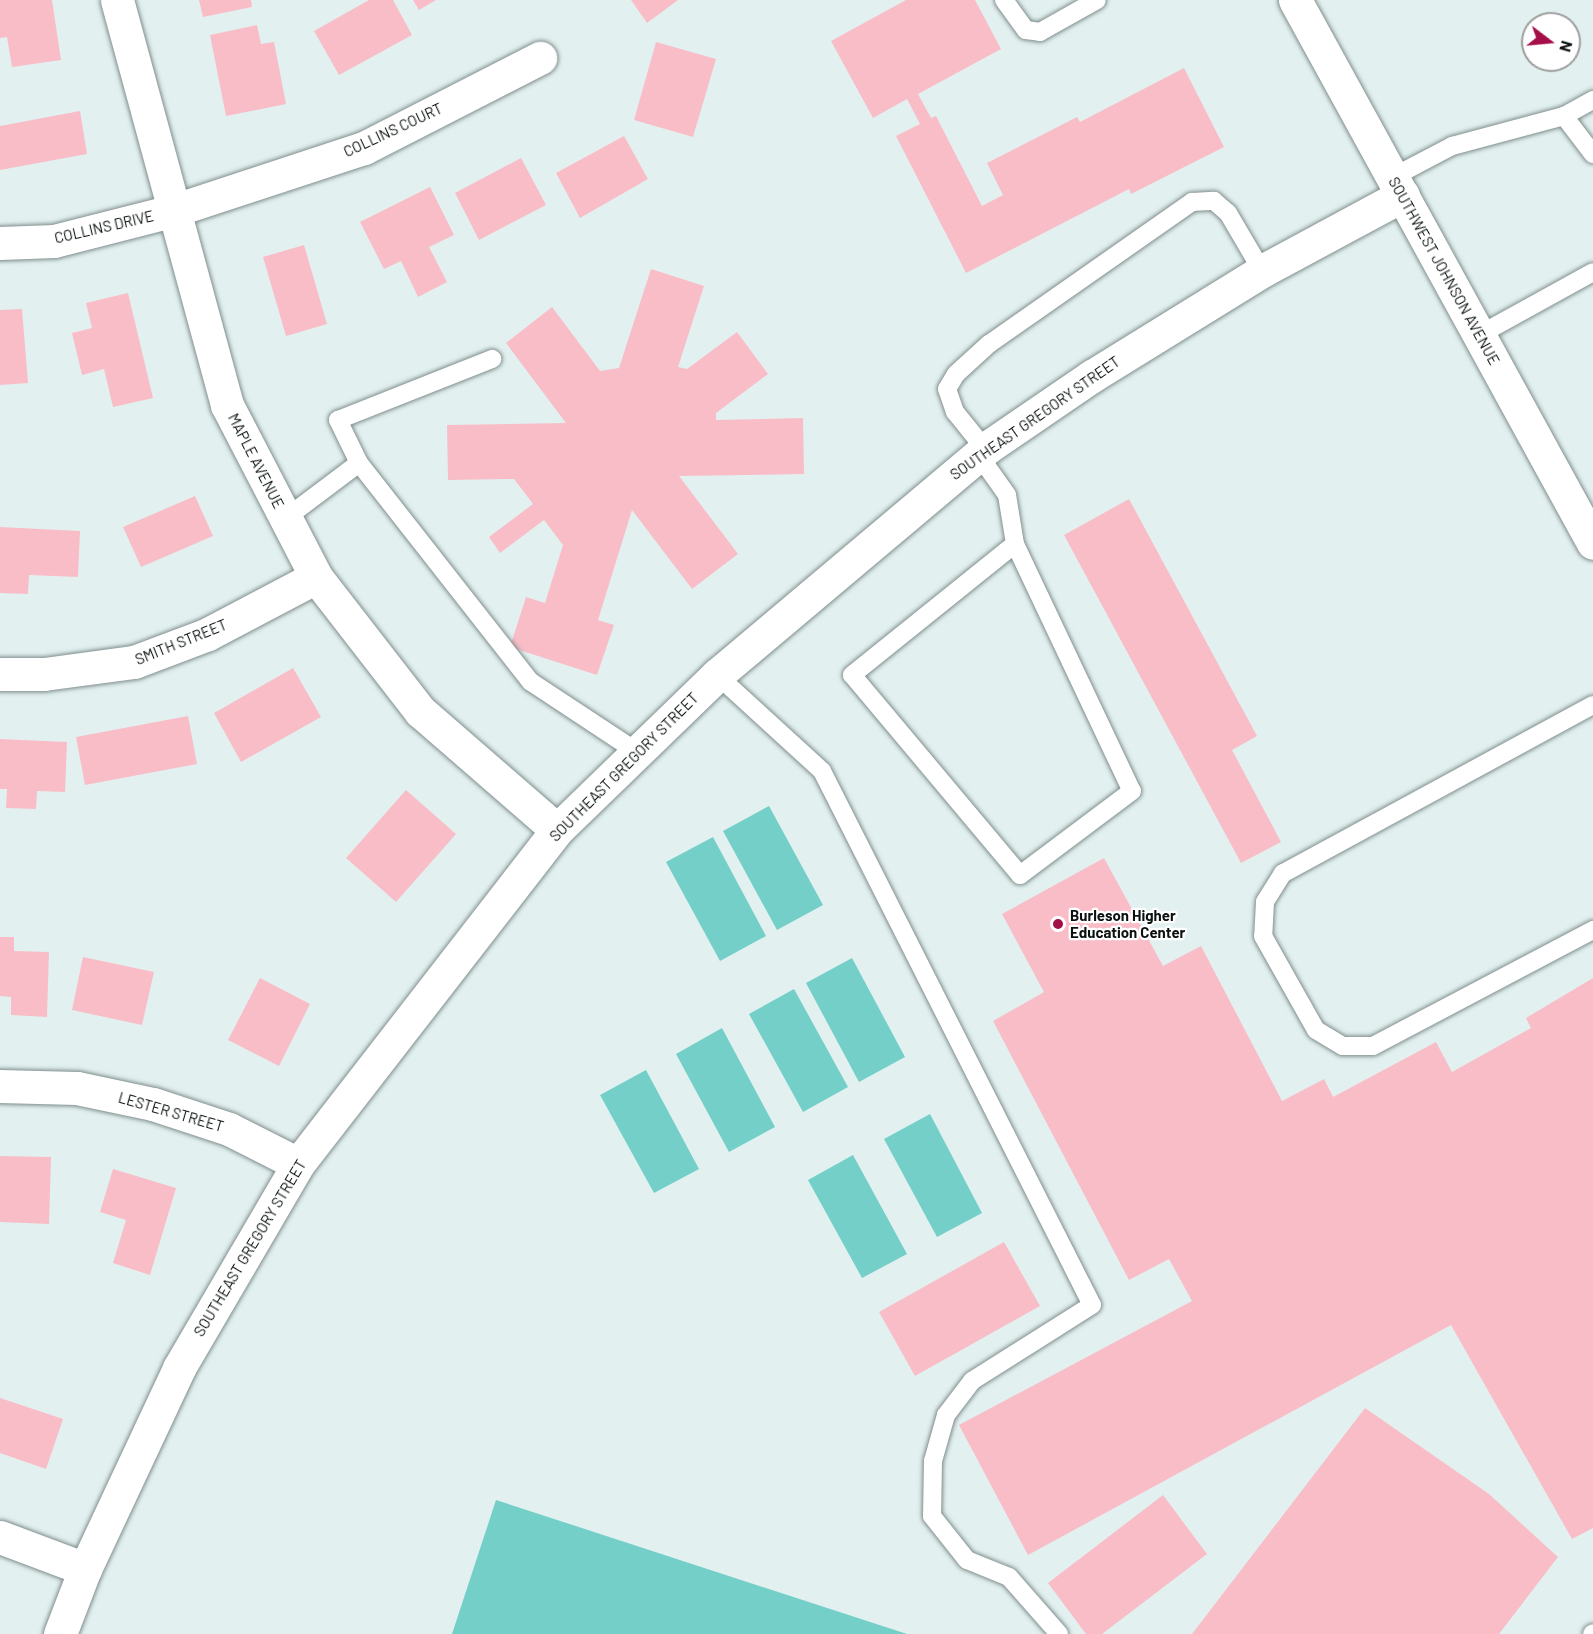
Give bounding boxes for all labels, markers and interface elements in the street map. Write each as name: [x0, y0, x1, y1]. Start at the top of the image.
north arrow: [1521, 12, 1581, 72]
text: N: [1556, 39, 1577, 54]
street label: COLLINS COURT: [341, 99, 445, 161]
street label: SOUTHWEST JOHNSON AVENUE: [1385, 174, 1503, 368]
street label: COLLINS DRIVE: [53, 207, 155, 247]
street label: SOUTHEAST GREGORY STREET: [947, 352, 1123, 484]
street label: MAPLE AVENUE: [224, 410, 288, 512]
street label: SMITH STREET: [132, 615, 230, 669]
street label: SOUTHEAST GREGORY STREET: [546, 689, 702, 845]
place label: Burleson Higher Education Center: [1070, 906, 1185, 941]
marker: Burleson Higher Education Center: [1051, 917, 1065, 931]
street label: LESTER STREET: [116, 1088, 226, 1136]
street label: SOUTHEAST GREGORY STREET: [190, 1156, 310, 1340]

